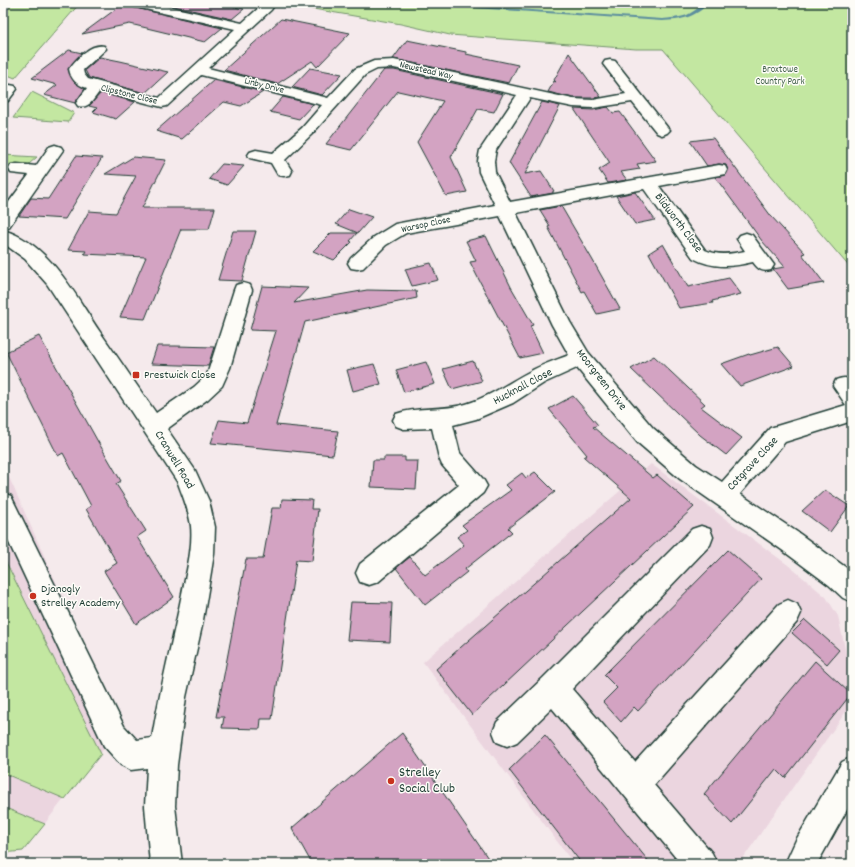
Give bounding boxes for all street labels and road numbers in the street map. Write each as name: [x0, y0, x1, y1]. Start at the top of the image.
street label: Newstead Way: [398, 58, 455, 84]
street label: Linby Drive: [243, 74, 286, 98]
street label: Clipstone Close: [99, 81, 159, 109]
street label: Blidworth Close: [650, 190, 706, 256]
street label: Warsop Close: [400, 213, 453, 237]
street label: Moorgreen Drive: [572, 346, 630, 414]
street label: Hucknall Close: [490, 364, 556, 410]
street label: Cranwell Road: [150, 428, 198, 492]
street label: Cotgrave Close: [723, 433, 783, 495]

